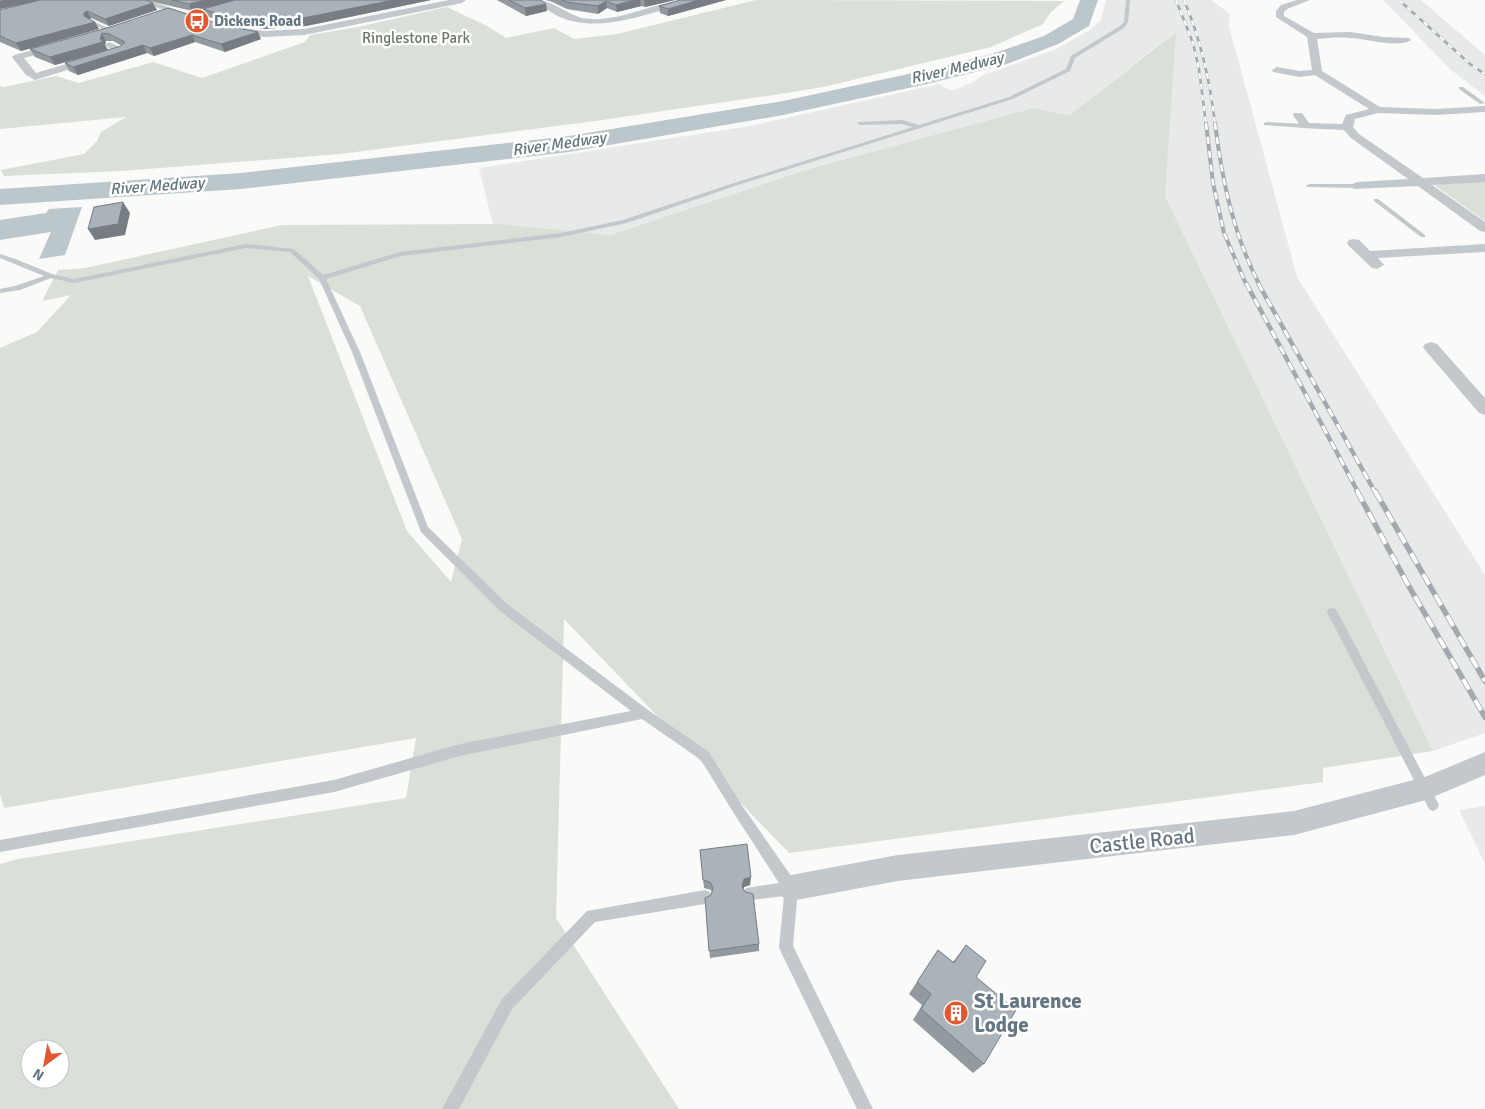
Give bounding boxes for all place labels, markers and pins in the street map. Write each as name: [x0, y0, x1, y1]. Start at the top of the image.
bus stop icon: Dickens Road: [184, 8, 210, 34]
place label: Dickens Road: [214, 12, 301, 30]
place label: St Laurence Lodge: [974, 988, 1082, 1038]
building icon: St Laurence Lodge: [943, 1000, 969, 1026]

